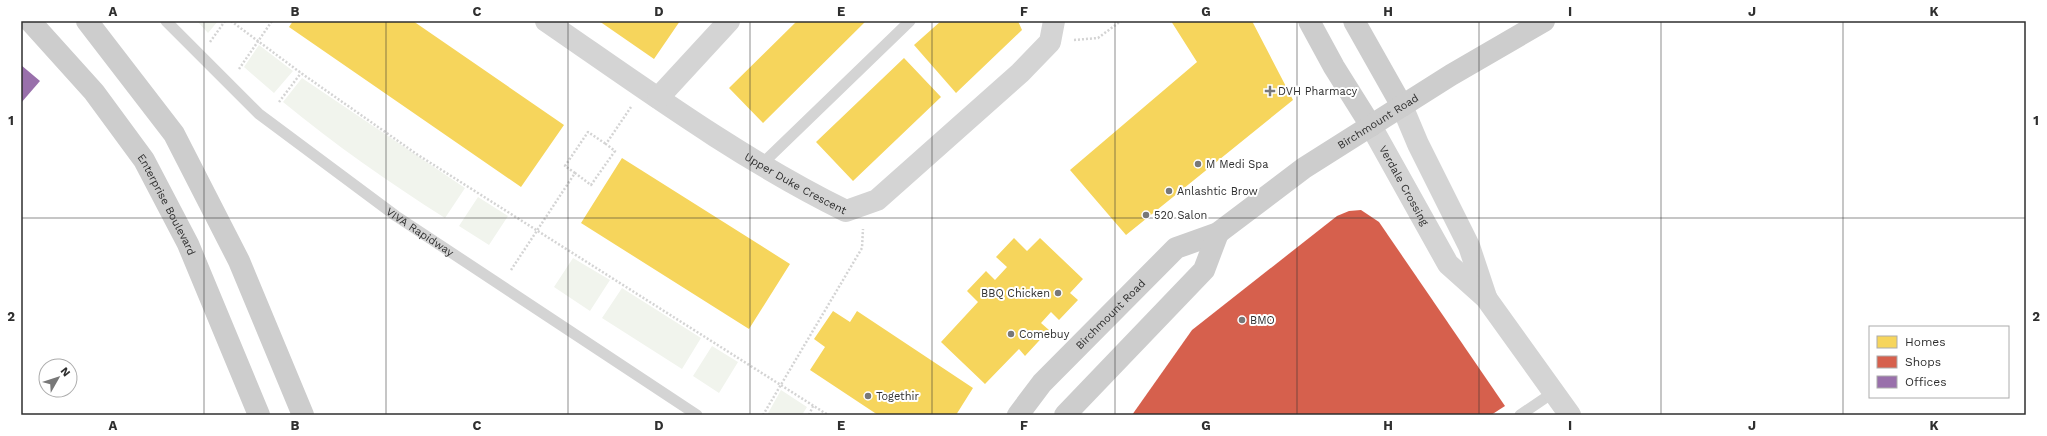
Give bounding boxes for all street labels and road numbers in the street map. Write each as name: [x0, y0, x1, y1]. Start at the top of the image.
street label: Birchmount Road: [1335, 91, 1421, 152]
street label: Verdale Crossing: [1377, 143, 1432, 228]
street label: Upper Duke Crescent: [742, 150, 849, 217]
street label: Enterprise Boulevard: [135, 151, 198, 257]
street label: VIVA Rapidway: [384, 204, 456, 259]
street label: Birchmount Road: [1073, 276, 1148, 352]

